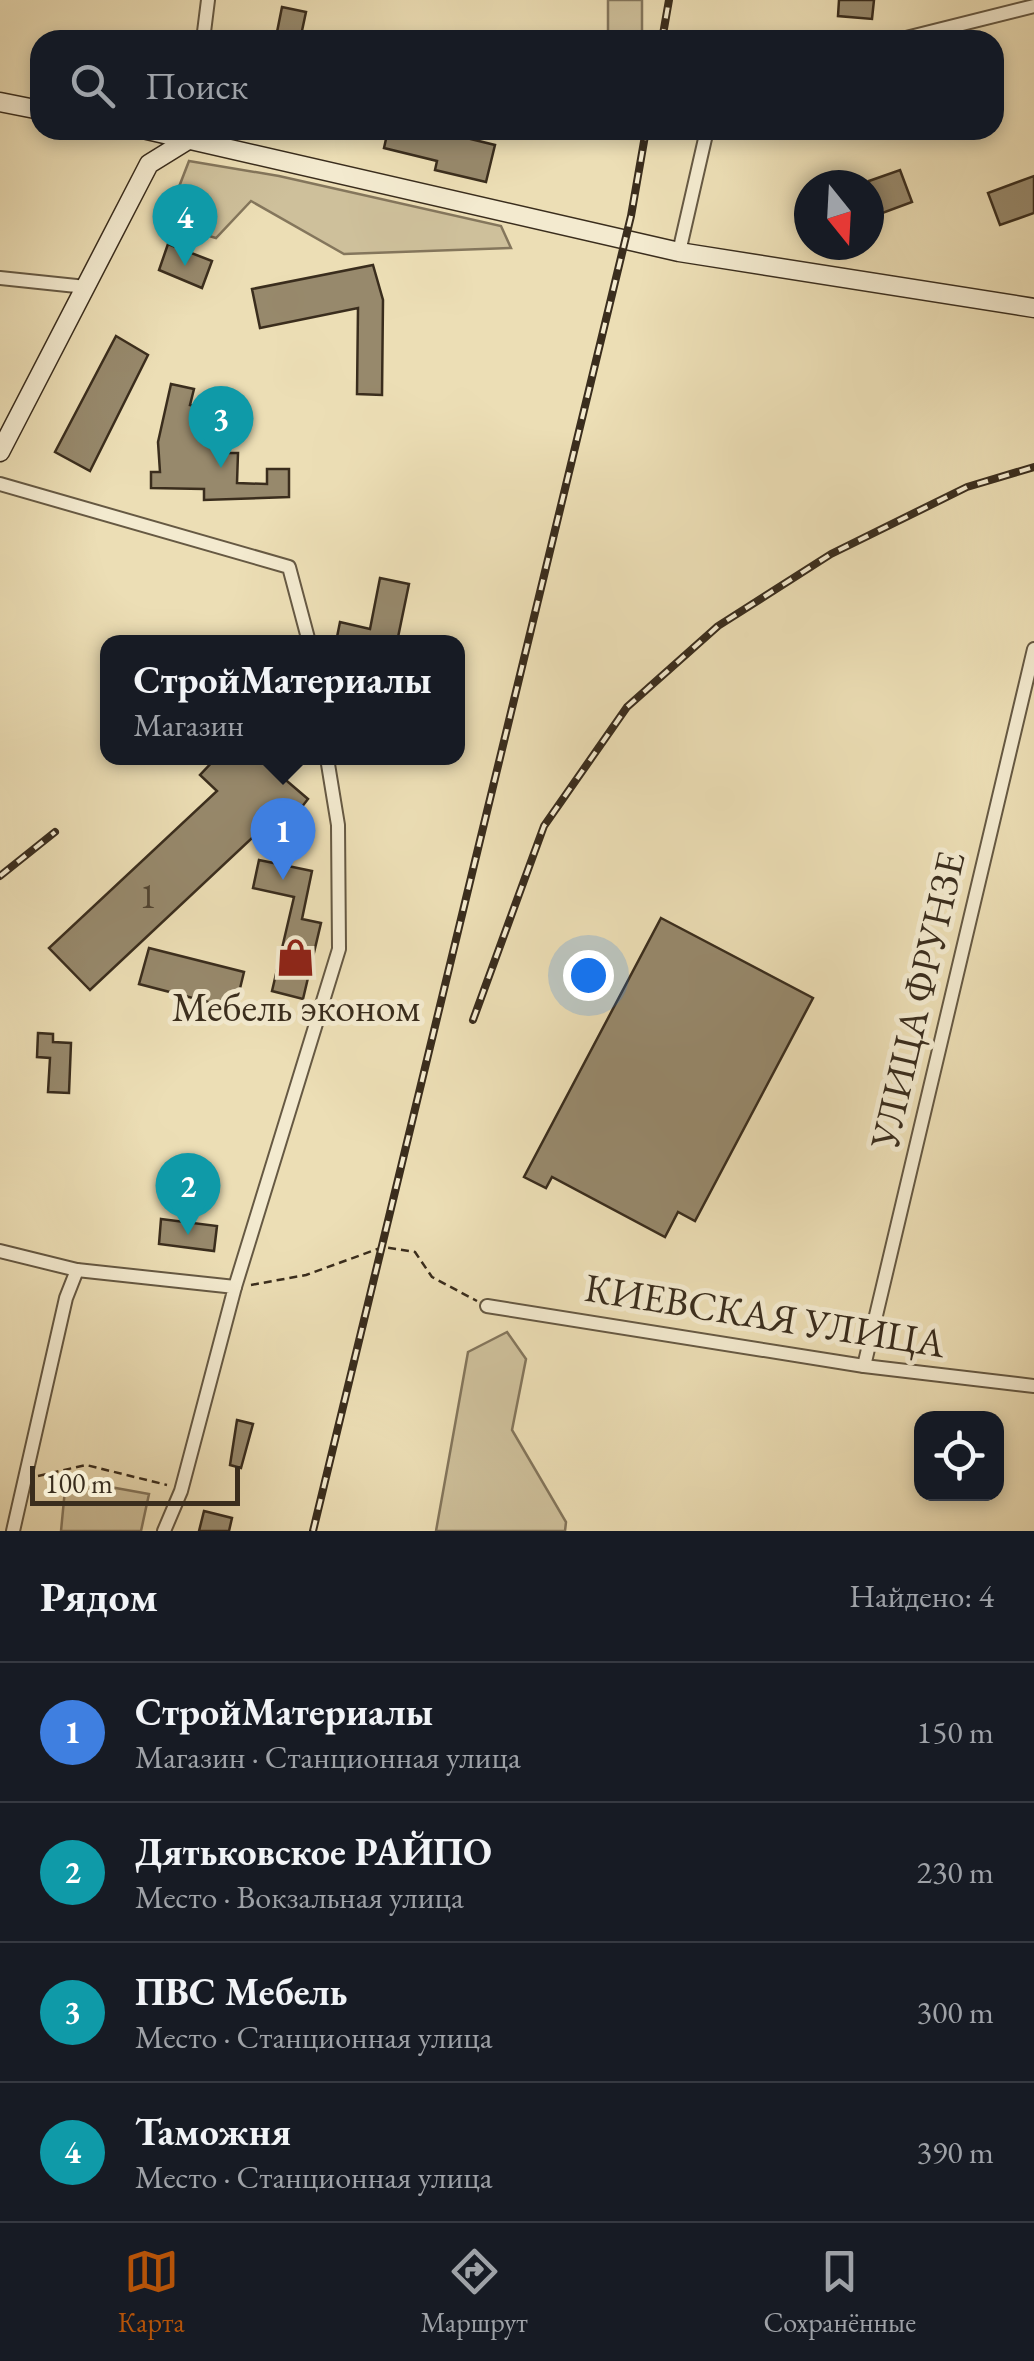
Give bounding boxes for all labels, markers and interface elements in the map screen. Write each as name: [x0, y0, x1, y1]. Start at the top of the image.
search box: [30, 30, 1004, 140]
icon: search: [65, 58, 120, 113]
text: Поиск: [145, 61, 248, 110]
north arrow: [794, 170, 884, 260]
pin: 4: [152, 184, 218, 266]
pin: 3: [188, 386, 254, 468]
popup: [100, 635, 465, 765]
text: СтройМатериалы: [134, 655, 432, 704]
text: Магазин: [134, 704, 244, 746]
pin: 1: [250, 798, 316, 880]
street label: УЛИЦА ФРУНЗЕ: [857, 846, 976, 1155]
house number: 1: [140, 873, 156, 918]
shop icon: Мебель эконом: [275, 936, 317, 978]
your location: [563, 950, 614, 1001]
place label: Мебель эконом: [172, 981, 420, 1033]
pin: 2: [156, 1152, 220, 1235]
street label: КИЕВСКАЯ УЛИЦА: [581, 1261, 949, 1369]
map controls: [914, 1411, 1004, 1501]
button: locate: [914, 1411, 1004, 1501]
scale bar: [30, 1461, 240, 1506]
text: 100 m: [45, 1465, 113, 1501]
text: Рядом: [40, 1569, 158, 1624]
text: Найдено: 4: [849, 1575, 994, 1617]
text: СтройМатериалы: [135, 1687, 433, 1736]
text: 1: [64, 1711, 81, 1753]
text: 150 m: [917, 1711, 994, 1753]
text: Магазин · Станционная улица: [135, 1736, 521, 1778]
text: Дятьковское РАЙПО: [135, 1827, 492, 1876]
text: 2: [64, 1851, 81, 1893]
text: 230 m: [917, 1851, 994, 1893]
text: Место · Вокзальная улица: [135, 1876, 464, 1918]
text: ПВС Мебель: [135, 1967, 347, 2016]
text: 3: [64, 1991, 81, 2033]
text: 300 m: [917, 1991, 994, 2033]
text: Место · Станционная улица: [135, 2016, 493, 2058]
text: Таможня: [135, 2107, 291, 2156]
text: 4: [64, 2131, 81, 2173]
text: 390 m: [917, 2131, 994, 2173]
text: Место · Станционная улица: [135, 2156, 493, 2198]
tab: Карта: [118, 2244, 185, 2340]
tab: Маршрут: [420, 2244, 528, 2340]
tab: Сохранённые: [763, 2244, 916, 2340]

